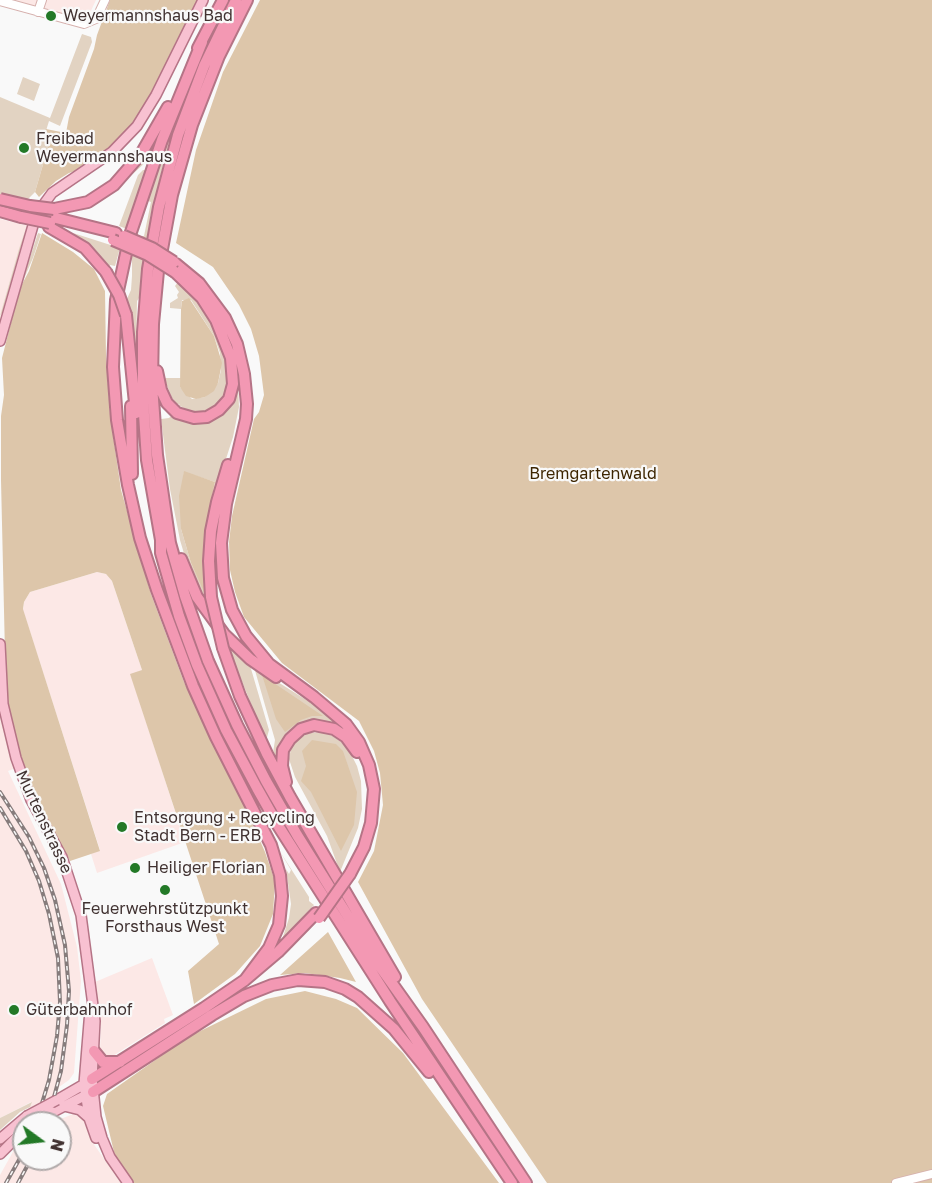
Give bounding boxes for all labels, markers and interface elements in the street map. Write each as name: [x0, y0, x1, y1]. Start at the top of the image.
place label: Weyermannshaus Bad: [63, 6, 233, 26]
marker: Weyermannshaus Bad: [44, 9, 58, 23]
place label: Freibad Weyermannshaus: [36, 129, 172, 167]
marker: Freibad Weyermannshaus: [17, 141, 31, 155]
park label: Bremgartenwald: [529, 464, 657, 484]
street label: Murtenstrasse: [12, 767, 76, 877]
place label: Entsorgung + Recycling Stadt Bern - ERB: [134, 808, 315, 846]
marker: Entsorgung + Recycling Stadt Bern - ERB: [115, 820, 129, 834]
place label: Heiliger Florian: [147, 858, 265, 878]
marker: Heiliger Florian: [128, 861, 142, 875]
marker: Feuerwehrstützpunkt Forsthaus West: [158, 883, 172, 897]
place label: Feuerwehrstützpunkt Forsthaus West: [82, 899, 248, 937]
place label: Güterbahnhof: [26, 1000, 133, 1020]
marker: Güterbahnhof: [7, 1003, 21, 1017]
north arrow: [12, 1111, 72, 1171]
text: N: [46, 1137, 69, 1154]

